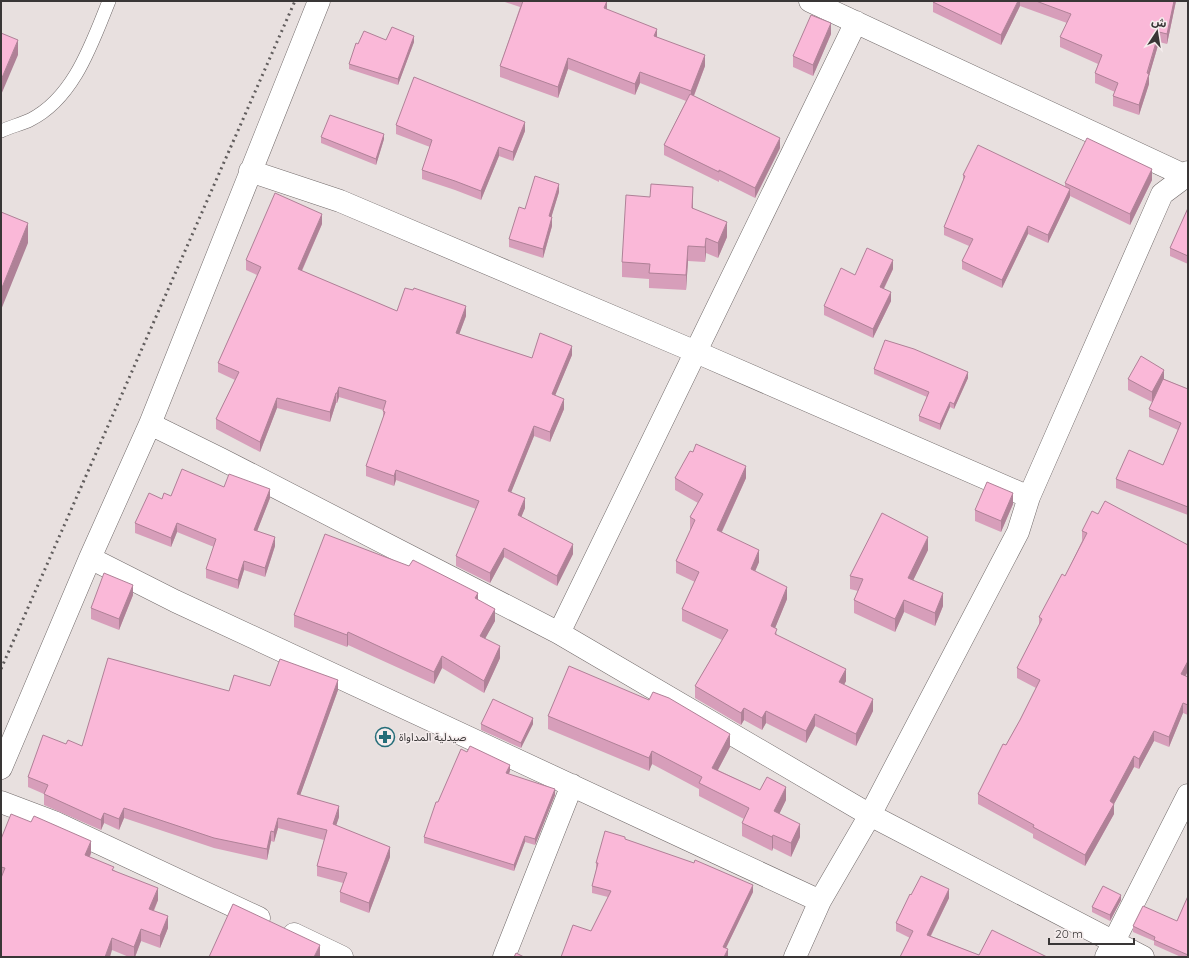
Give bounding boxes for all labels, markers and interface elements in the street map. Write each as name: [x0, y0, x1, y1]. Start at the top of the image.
north arrow: [1137, 12, 1177, 52]
text: ش: [1150, 14, 1168, 31]
pharmacy icon: صيدلية المداواة: [374, 726, 396, 748]
place label: صيدلية المداواة: [399, 730, 467, 744]
scale bar: [1049, 920, 1134, 946]
text: 20 m: [1055, 926, 1083, 941]

